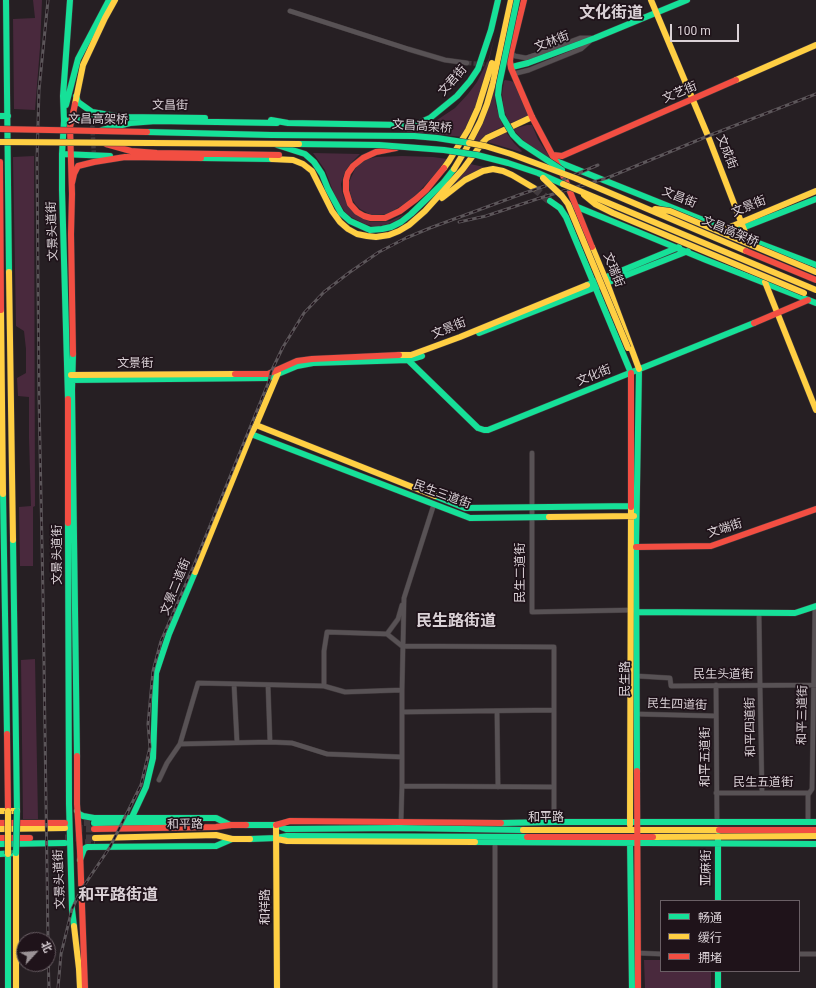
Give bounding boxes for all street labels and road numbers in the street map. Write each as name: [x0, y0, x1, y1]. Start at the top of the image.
street label: 文林街: [533, 29, 571, 55]
street label: 文君街: [436, 63, 470, 99]
street label: 文艺街: [661, 79, 699, 107]
street label: 文昌街: [152, 98, 188, 114]
street label: 文昌高架桥: [68, 112, 128, 128]
street label: 文昌高架桥: [392, 118, 452, 136]
street label: 文成街: [713, 133, 739, 171]
street label: 文昌街: [660, 185, 698, 211]
street label: 文景街: [730, 194, 768, 220]
street label: 文景头道街: [45, 201, 61, 261]
street label: 文昌高架桥: [700, 214, 760, 250]
street label: 文瑞街: [600, 251, 626, 289]
street label: 文景街: [430, 316, 468, 342]
street label: 文景街: [117, 357, 153, 371]
street label: 文化街: [575, 363, 613, 389]
street label: 民生三道街: [411, 478, 473, 512]
street label: 文端街: [706, 517, 744, 541]
street label: 文景头道街: [51, 525, 65, 585]
street label: 民生二道街: [514, 543, 528, 603]
street label: 文景二道街: [158, 556, 194, 618]
street label: 民生路: [619, 661, 633, 697]
street label: 民生头道街: [693, 668, 753, 682]
street label: 和平三道街: [795, 685, 811, 745]
street label: 民生四道街: [647, 697, 707, 713]
street label: 和平四道街: [743, 697, 759, 757]
street label: 和平五道街: [699, 727, 713, 787]
street label: 民生五道街: [733, 776, 793, 790]
street label: 和平路: [528, 811, 564, 825]
street label: 和平路: [167, 817, 203, 833]
street label: 文景头道街: [52, 849, 68, 909]
street label: 亚麻街: [700, 850, 714, 886]
street label: 和祥路: [259, 889, 273, 925]

